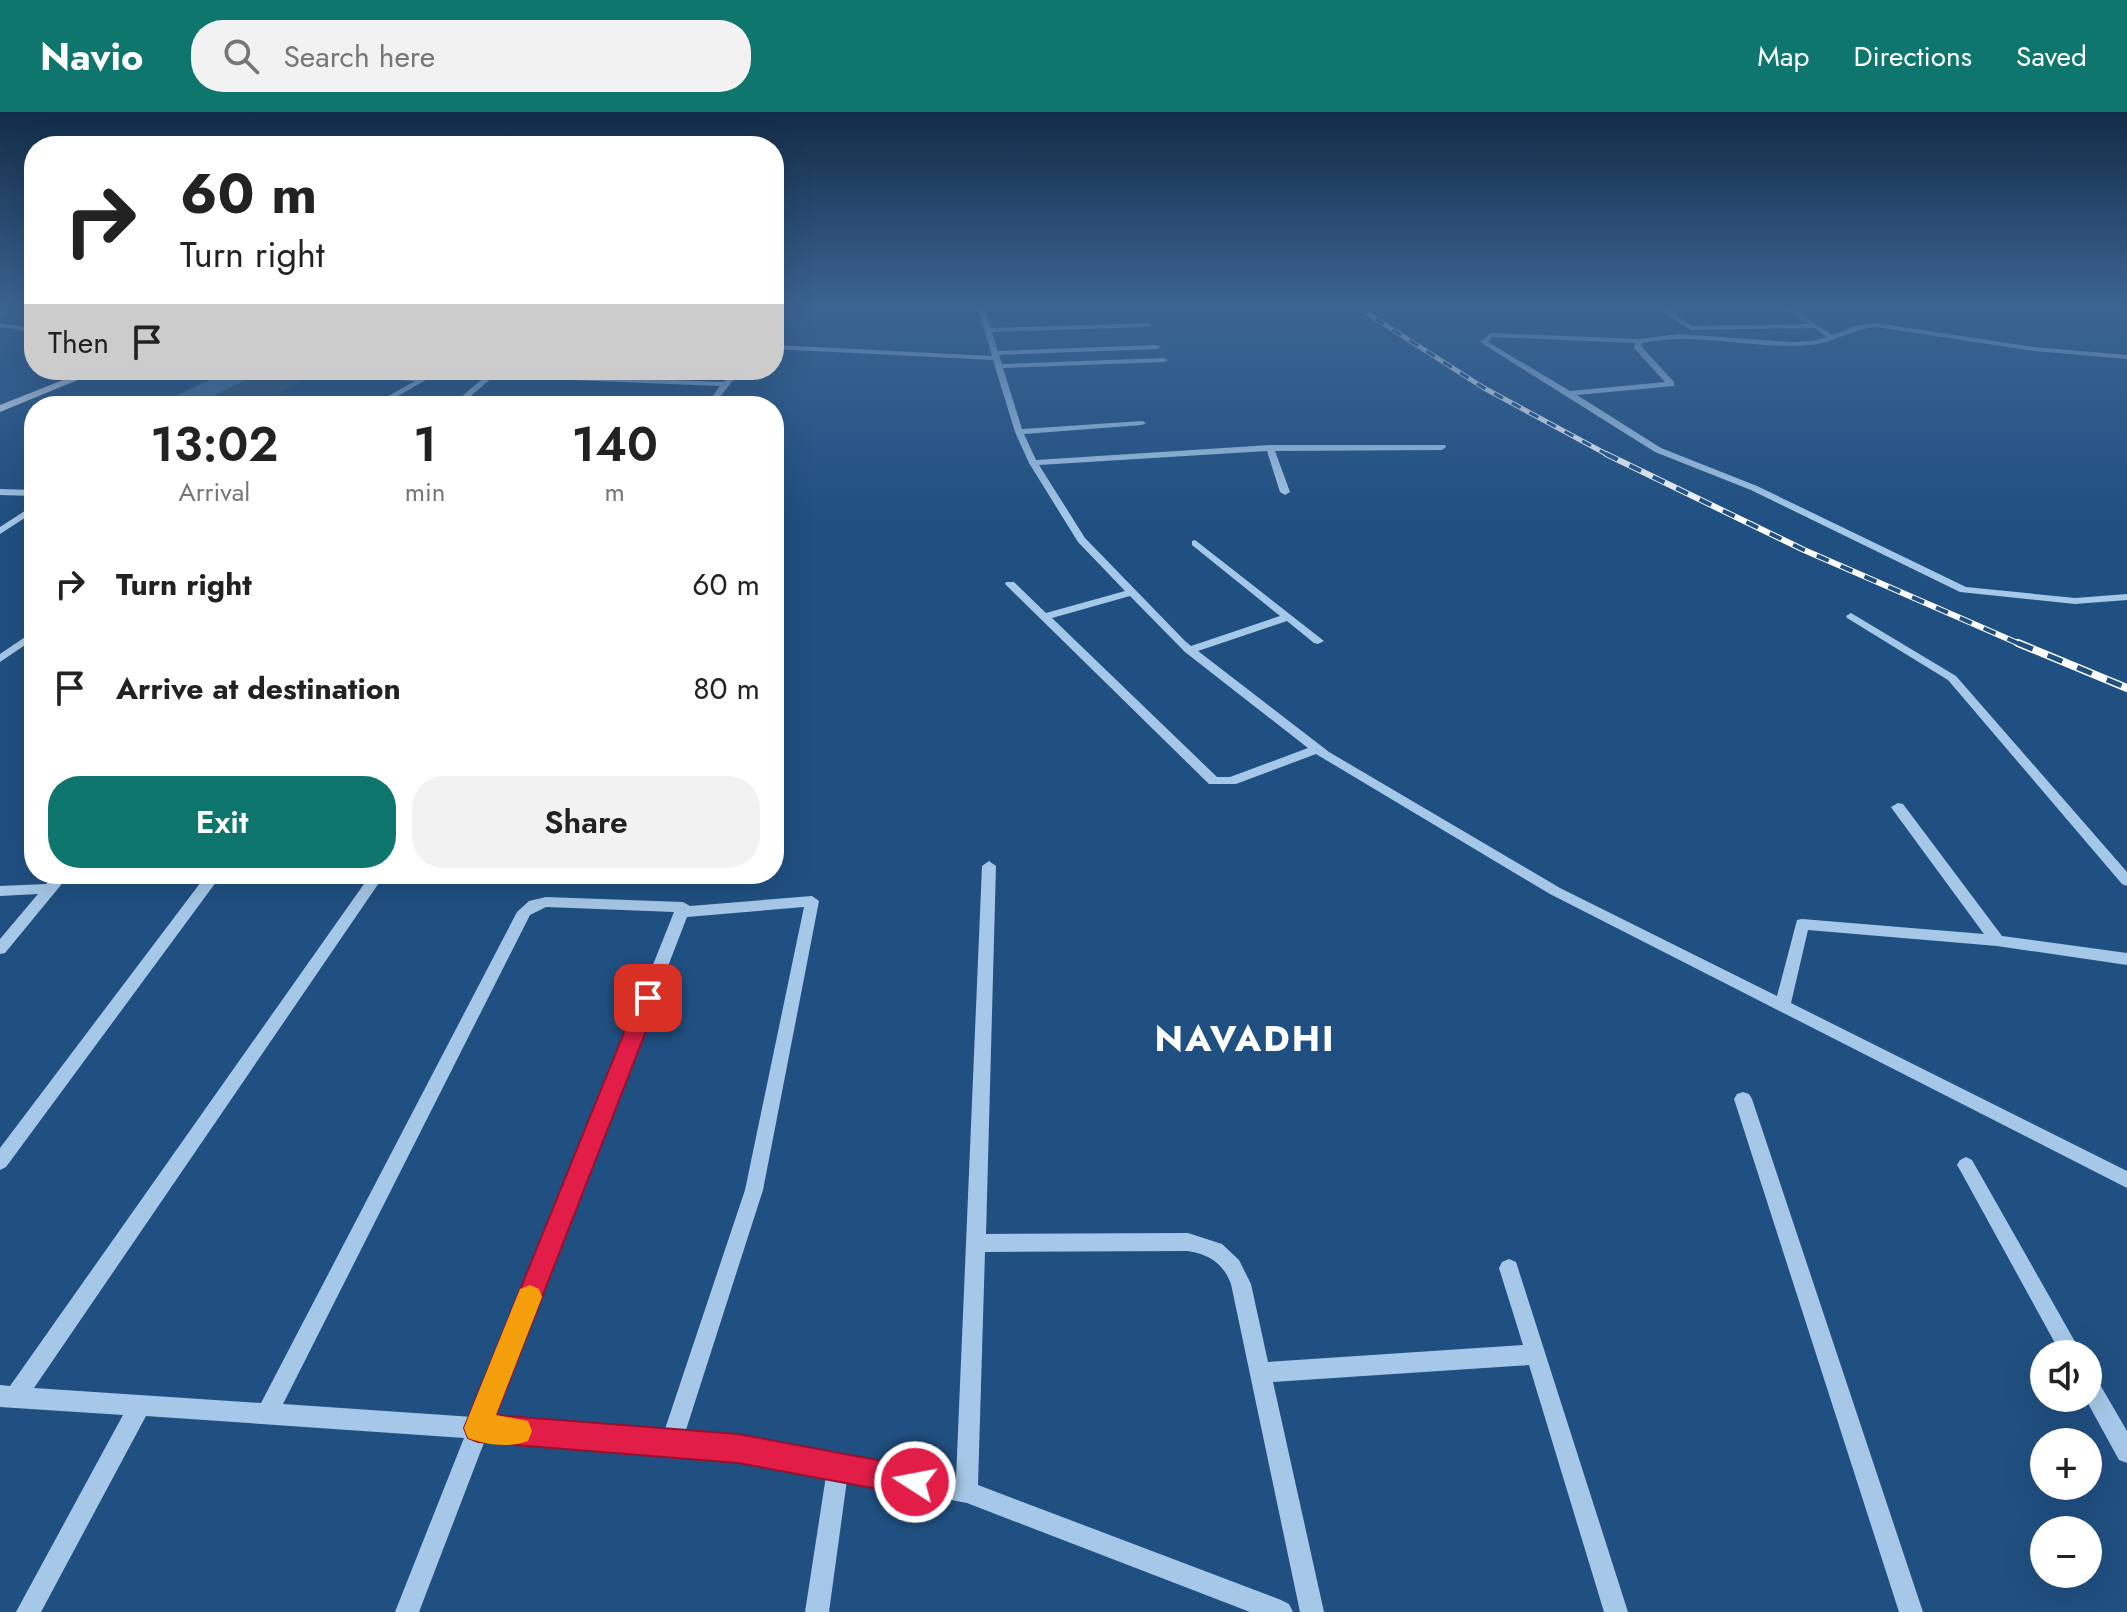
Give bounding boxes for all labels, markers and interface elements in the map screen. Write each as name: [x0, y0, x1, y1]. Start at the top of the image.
search box: [191, 20, 751, 92]
text: Navio: [40, 29, 143, 84]
icon: search: [219, 34, 263, 78]
text: Search here: [283, 35, 435, 78]
text: Map: [1757, 36, 1809, 77]
text: Directions: [1853, 36, 1972, 77]
text: Saved: [2016, 36, 2087, 77]
text: 60 m: [180, 153, 317, 234]
icon: right: [48, 168, 152, 272]
text: Turn right: [180, 228, 325, 280]
icon: arrive: [125, 320, 169, 364]
text: Then: [48, 321, 109, 364]
text: 13:02: [150, 410, 279, 479]
text: 1: [413, 410, 437, 479]
text: 140: [572, 410, 658, 479]
text: Arrival: [179, 473, 250, 511]
text: min: [405, 473, 445, 511]
text: m: [605, 473, 625, 511]
icon: right: [48, 562, 92, 606]
text: Turn right: [116, 563, 252, 606]
text: 60 m: [692, 563, 760, 606]
icon: arrive: [48, 666, 92, 710]
text: Arrive at destination: [116, 667, 401, 710]
text: 80 m: [693, 667, 760, 710]
button: Exit: [48, 776, 396, 868]
button: Share: [412, 776, 760, 868]
pin: [614, 964, 682, 1032]
icon: arrive: [626, 976, 670, 1020]
district label: NAVADHI: [1155, 1012, 1335, 1064]
map controls: [2030, 1340, 2102, 1588]
button: sound: [2030, 1340, 2102, 1412]
button: +: [2030, 1428, 2102, 1500]
position arrow: [873, 1440, 957, 1524]
button: −: [2030, 1516, 2102, 1588]

